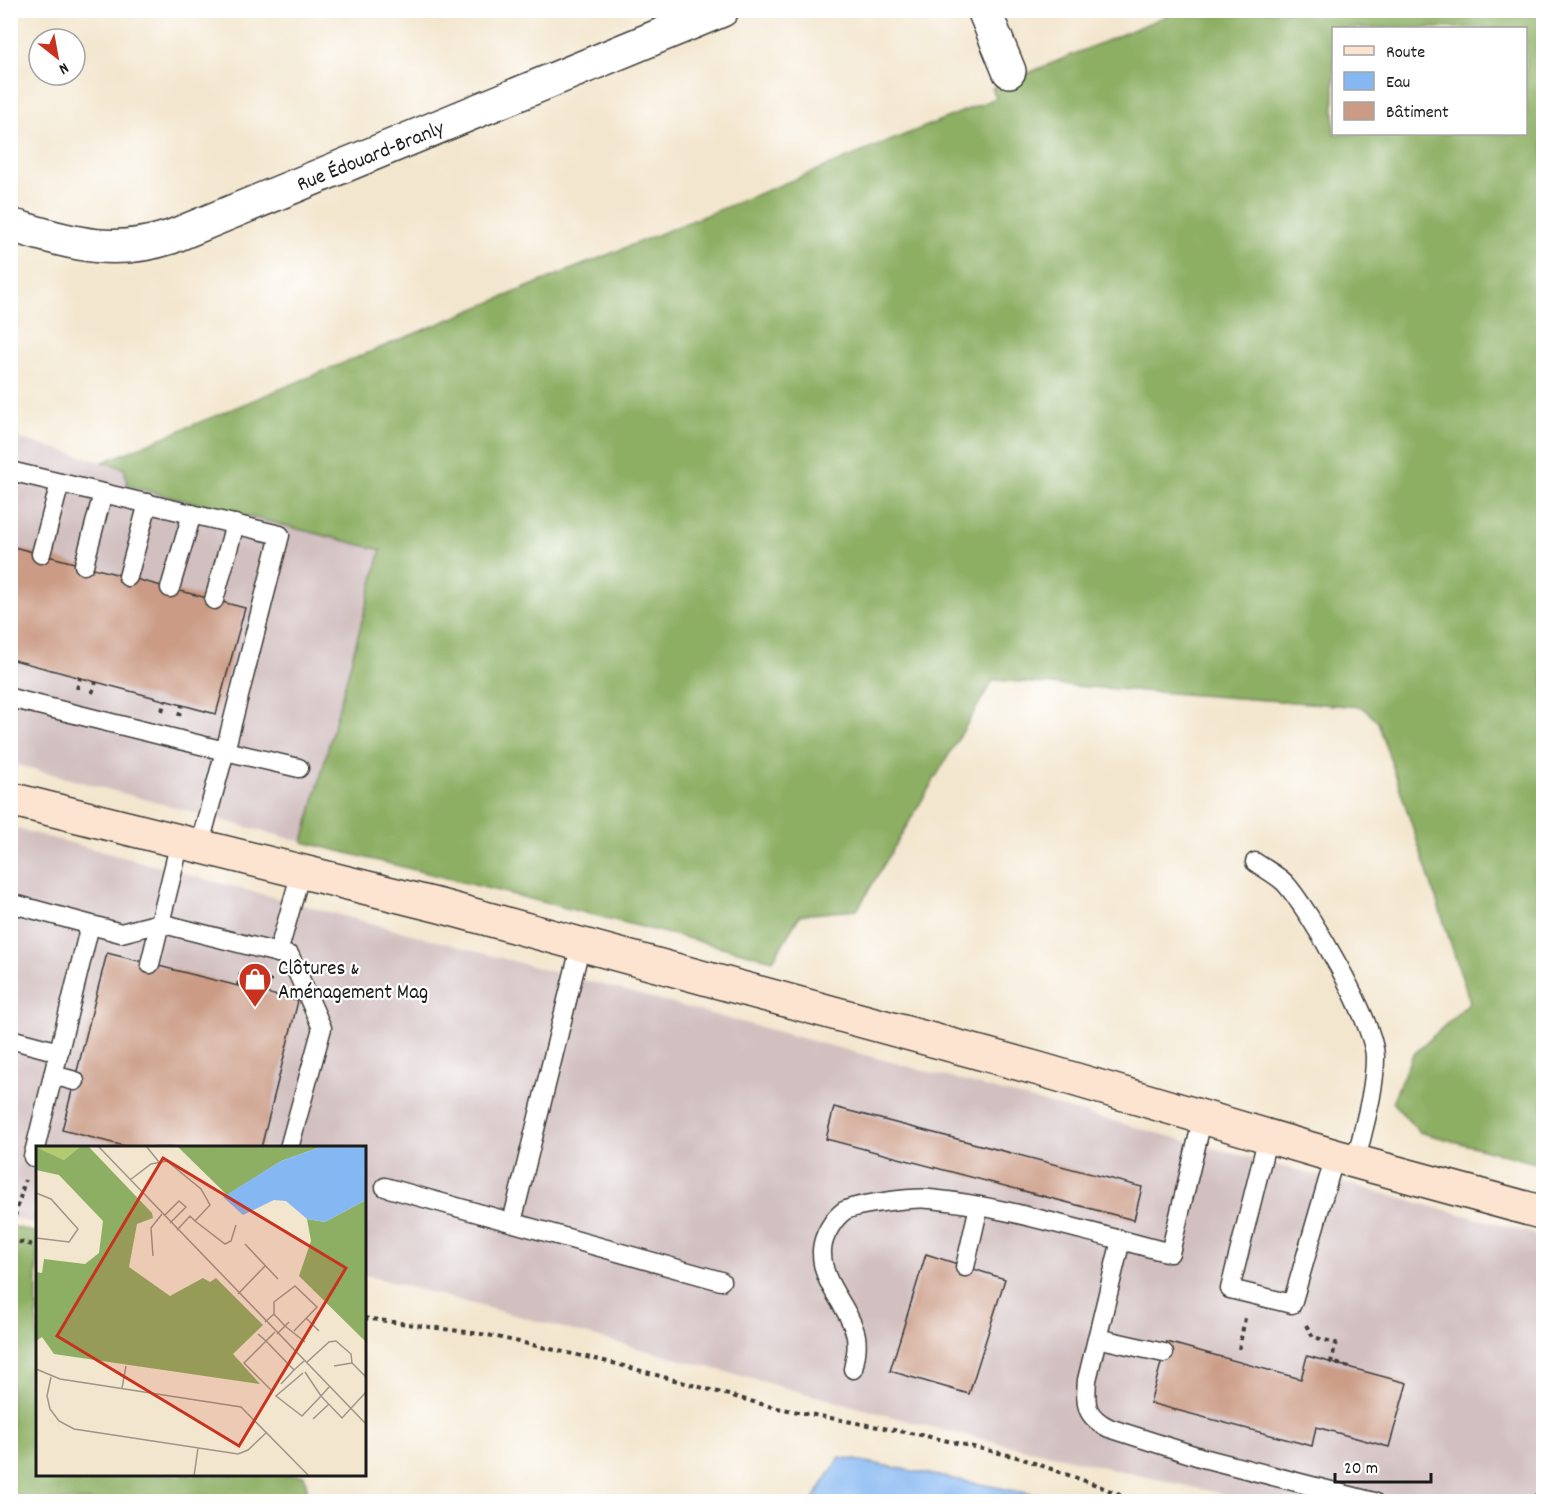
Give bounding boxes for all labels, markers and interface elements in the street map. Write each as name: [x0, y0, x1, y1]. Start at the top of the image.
north arrow: [27, 27, 87, 87]
legend: [1332, 27, 1527, 135]
text: Route: [1386, 41, 1425, 66]
text: N: [54, 56, 73, 80]
text: Eau: [1386, 71, 1410, 96]
text: Bâtiment: [1386, 101, 1449, 126]
street label: Rue Édouard-Branly: [293, 114, 450, 201]
place label: Clôtures & Aménagement Mag: [278, 955, 428, 1009]
shop icon: Clôtures & Aménagement Mag: [237, 961, 273, 1008]
inset map: [36, 1146, 366, 1476]
scale bar: [1335, 1446, 1431, 1484]
text: 20 m: [1344, 1457, 1378, 1482]

